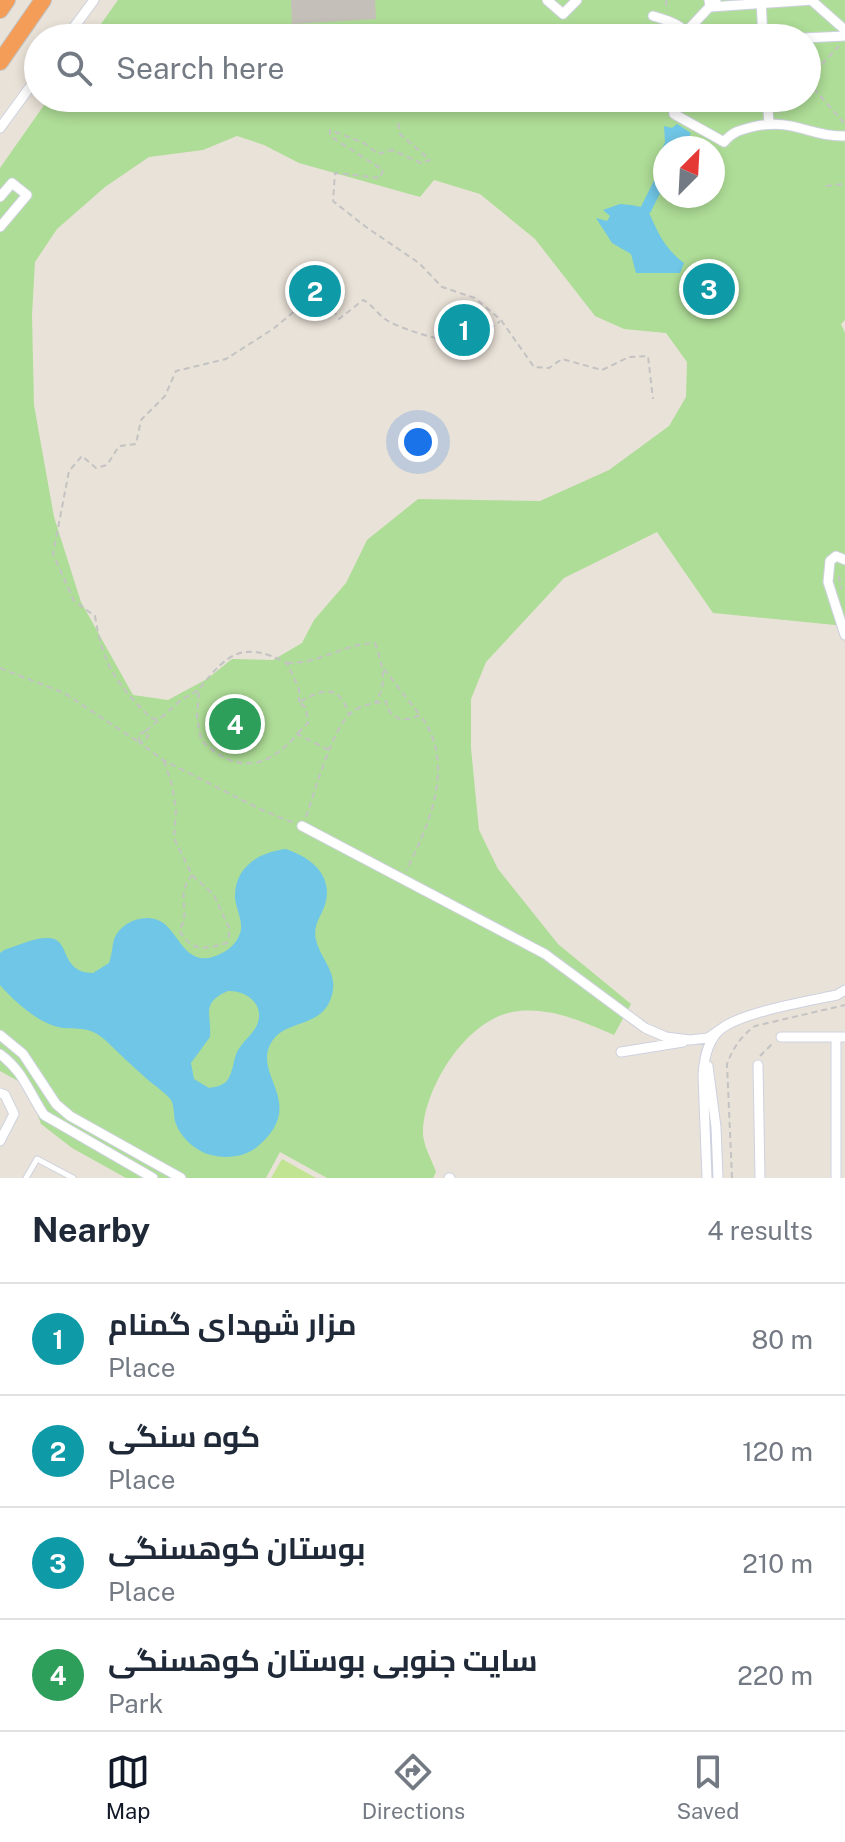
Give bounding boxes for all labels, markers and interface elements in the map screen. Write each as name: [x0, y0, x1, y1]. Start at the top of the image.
search box: [24, 24, 821, 112]
icon: search: [52, 46, 96, 90]
text: Search here: [116, 50, 284, 86]
north arrow: [653, 136, 725, 208]
pin: 3: [683, 259, 735, 319]
pin: 2: [289, 261, 341, 321]
pin: 1: [438, 300, 490, 360]
your location: [398, 422, 438, 462]
pin: 4: [209, 694, 261, 754]
text: Nearby: [32, 1210, 150, 1250]
text: 4 results: [707, 1215, 813, 1246]
text: مزار شهدای گمنام: [108, 1306, 357, 1342]
text: 1: [52, 1324, 64, 1355]
text: 80 m: [752, 1324, 813, 1355]
text: Place: [108, 1352, 175, 1383]
text: کوه سنگی: [108, 1418, 260, 1454]
text: 2: [50, 1436, 66, 1467]
text: 120 m: [742, 1436, 813, 1467]
text: Place: [108, 1464, 175, 1495]
text: بوستان کوهسنگی: [108, 1530, 366, 1566]
text: 3: [49, 1548, 67, 1579]
text: 210 m: [742, 1548, 813, 1579]
text: Place: [108, 1576, 175, 1607]
text: سایت جنوبی بوستان کوهسنگی: [108, 1642, 538, 1678]
text: 4: [49, 1660, 67, 1691]
text: 220 m: [737, 1660, 813, 1691]
text: Park: [108, 1688, 163, 1719]
tab: Map: [106, 1750, 150, 1824]
tab: Directions: [362, 1750, 465, 1824]
tab: Saved: [676, 1750, 739, 1824]

